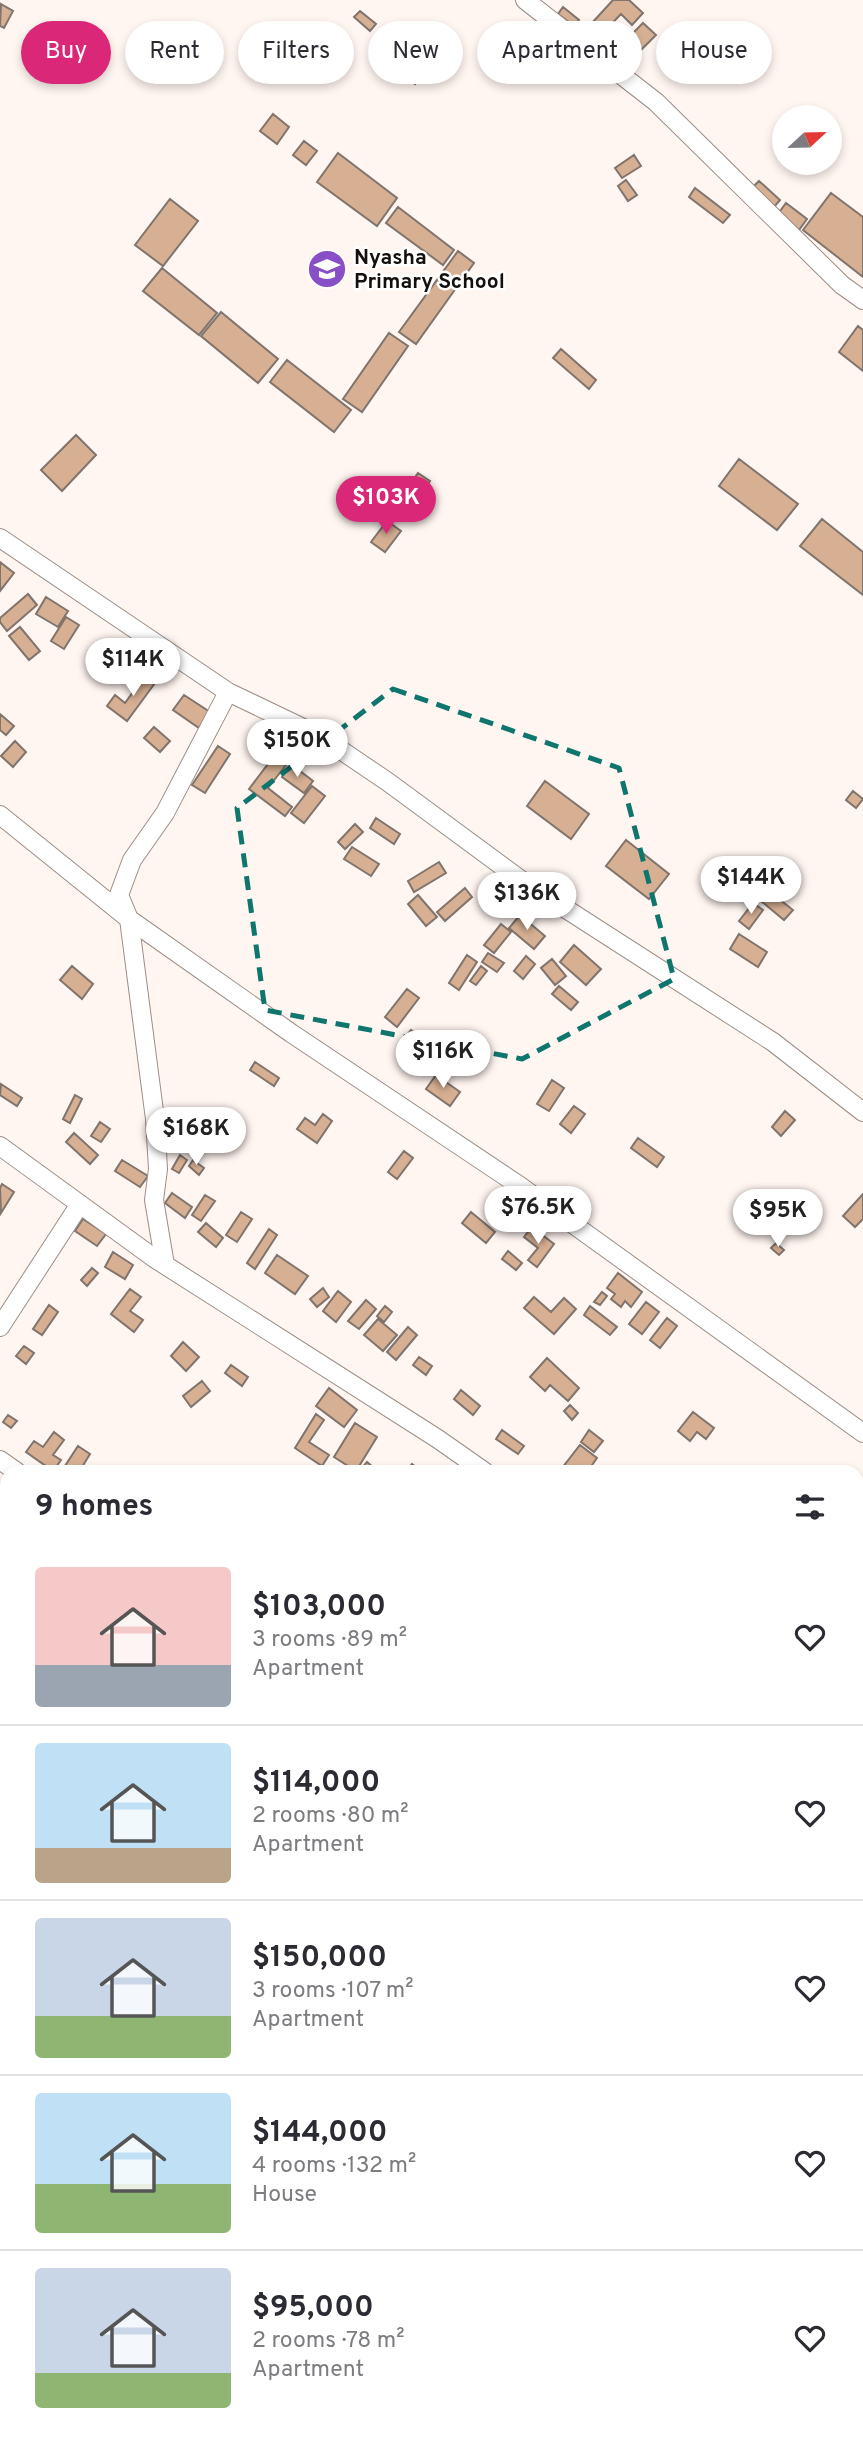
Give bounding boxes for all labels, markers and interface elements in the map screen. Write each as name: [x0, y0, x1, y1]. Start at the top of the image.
chip: Buy: [21, 21, 111, 84]
chip: Rent: [125, 21, 224, 84]
chip: Filters: [238, 21, 354, 84]
chip: New: [368, 21, 463, 84]
chip: Apartment: [477, 21, 642, 84]
chip: House: [656, 21, 772, 84]
north arrow: [772, 105, 842, 175]
map controls: [772, 105, 842, 175]
place label: Nyasha Primary School: [354, 245, 505, 296]
school or university icon: Nyasha Primary School: [306, 248, 348, 290]
pin: $103K: [337, 476, 435, 536]
text: $103K: [352, 484, 420, 513]
pin: $114K: [84, 638, 182, 698]
text: $114K: [101, 646, 165, 675]
pin: $150K: [248, 720, 346, 779]
text: $150K: [263, 727, 331, 756]
pin: $144K: [702, 856, 800, 916]
text: $144K: [717, 864, 785, 893]
pin: $136K: [478, 872, 576, 932]
text: $136K: [493, 880, 561, 909]
pin: $116K: [394, 1030, 492, 1090]
text: $116K: [412, 1038, 474, 1067]
pin: $168K: [147, 1108, 245, 1167]
text: $168K: [162, 1115, 230, 1144]
pin: $76.5K: [481, 1186, 595, 1246]
pin: $95K: [737, 1190, 819, 1249]
text: $76.5K: [500, 1194, 576, 1223]
text: $95K: [749, 1197, 807, 1226]
icon: filters: [791, 1488, 829, 1526]
text: 9 homes: [35, 1489, 153, 1526]
text: $103,000: [252, 1589, 386, 1626]
icon: home: [91, 1595, 175, 1679]
icon: heart: [791, 1618, 829, 1656]
text: 3 rooms · 89 m²: [252, 1626, 407, 1655]
text: Apartment: [252, 1655, 364, 1684]
text: $114,000: [252, 1765, 380, 1802]
icon: home: [91, 1771, 175, 1855]
icon: heart: [791, 1794, 829, 1832]
text: 2 rooms · 80 m²: [252, 1802, 409, 1831]
text: Apartment: [252, 1831, 364, 1860]
text: $150,000: [252, 1940, 387, 1977]
icon: home: [91, 1946, 175, 2030]
icon: heart: [791, 1969, 829, 2007]
text: 3 rooms · 107 m²: [252, 1977, 414, 2006]
text: Apartment: [252, 2006, 364, 2035]
text: $144,000: [252, 2115, 388, 2152]
icon: home: [91, 2121, 175, 2205]
icon: heart: [791, 2144, 829, 2182]
text: 4 rooms · 132 m²: [252, 2152, 416, 2181]
text: House: [252, 2181, 317, 2210]
text: $95,000: [252, 2290, 374, 2327]
icon: home: [91, 2296, 175, 2380]
icon: heart: [791, 2319, 829, 2357]
text: 2 rooms · 78 m²: [252, 2327, 405, 2356]
text: Apartment: [252, 2356, 364, 2385]

